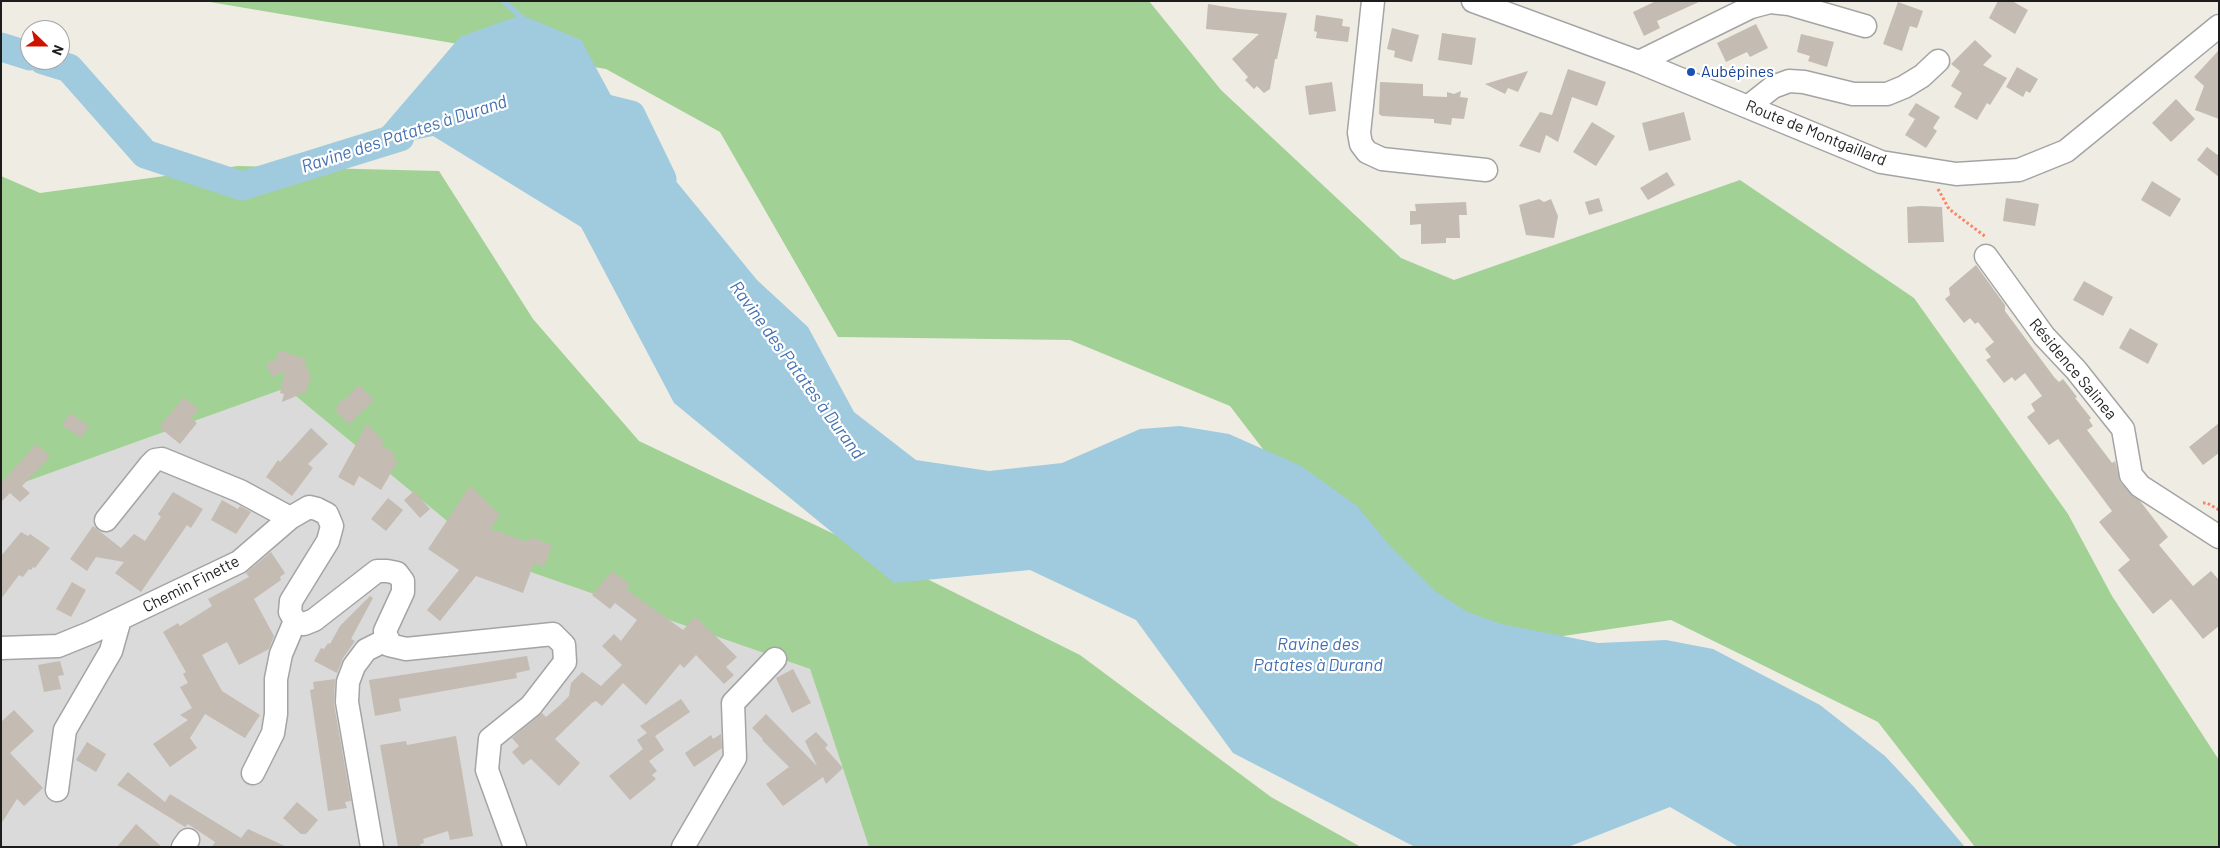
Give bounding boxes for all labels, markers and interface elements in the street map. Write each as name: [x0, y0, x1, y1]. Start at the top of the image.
north arrow: [20, 20, 70, 70]
text: N: [49, 43, 68, 58]
place label: Aubépines: [1701, 62, 1774, 82]
marker: Aubépines: [1685, 66, 1697, 78]
water label: Ravine des Patates à Durand: [298, 91, 510, 177]
street label: Route de Montgaillard: [1743, 96, 1889, 170]
water label: Ravine des Patates à Durand: [725, 277, 869, 463]
street label: Résidence Salinea: [2025, 315, 2121, 423]
street label: Chemin Finette: [139, 551, 243, 617]
water label: Ravine des Patates à Durand: [1253, 633, 1383, 676]

